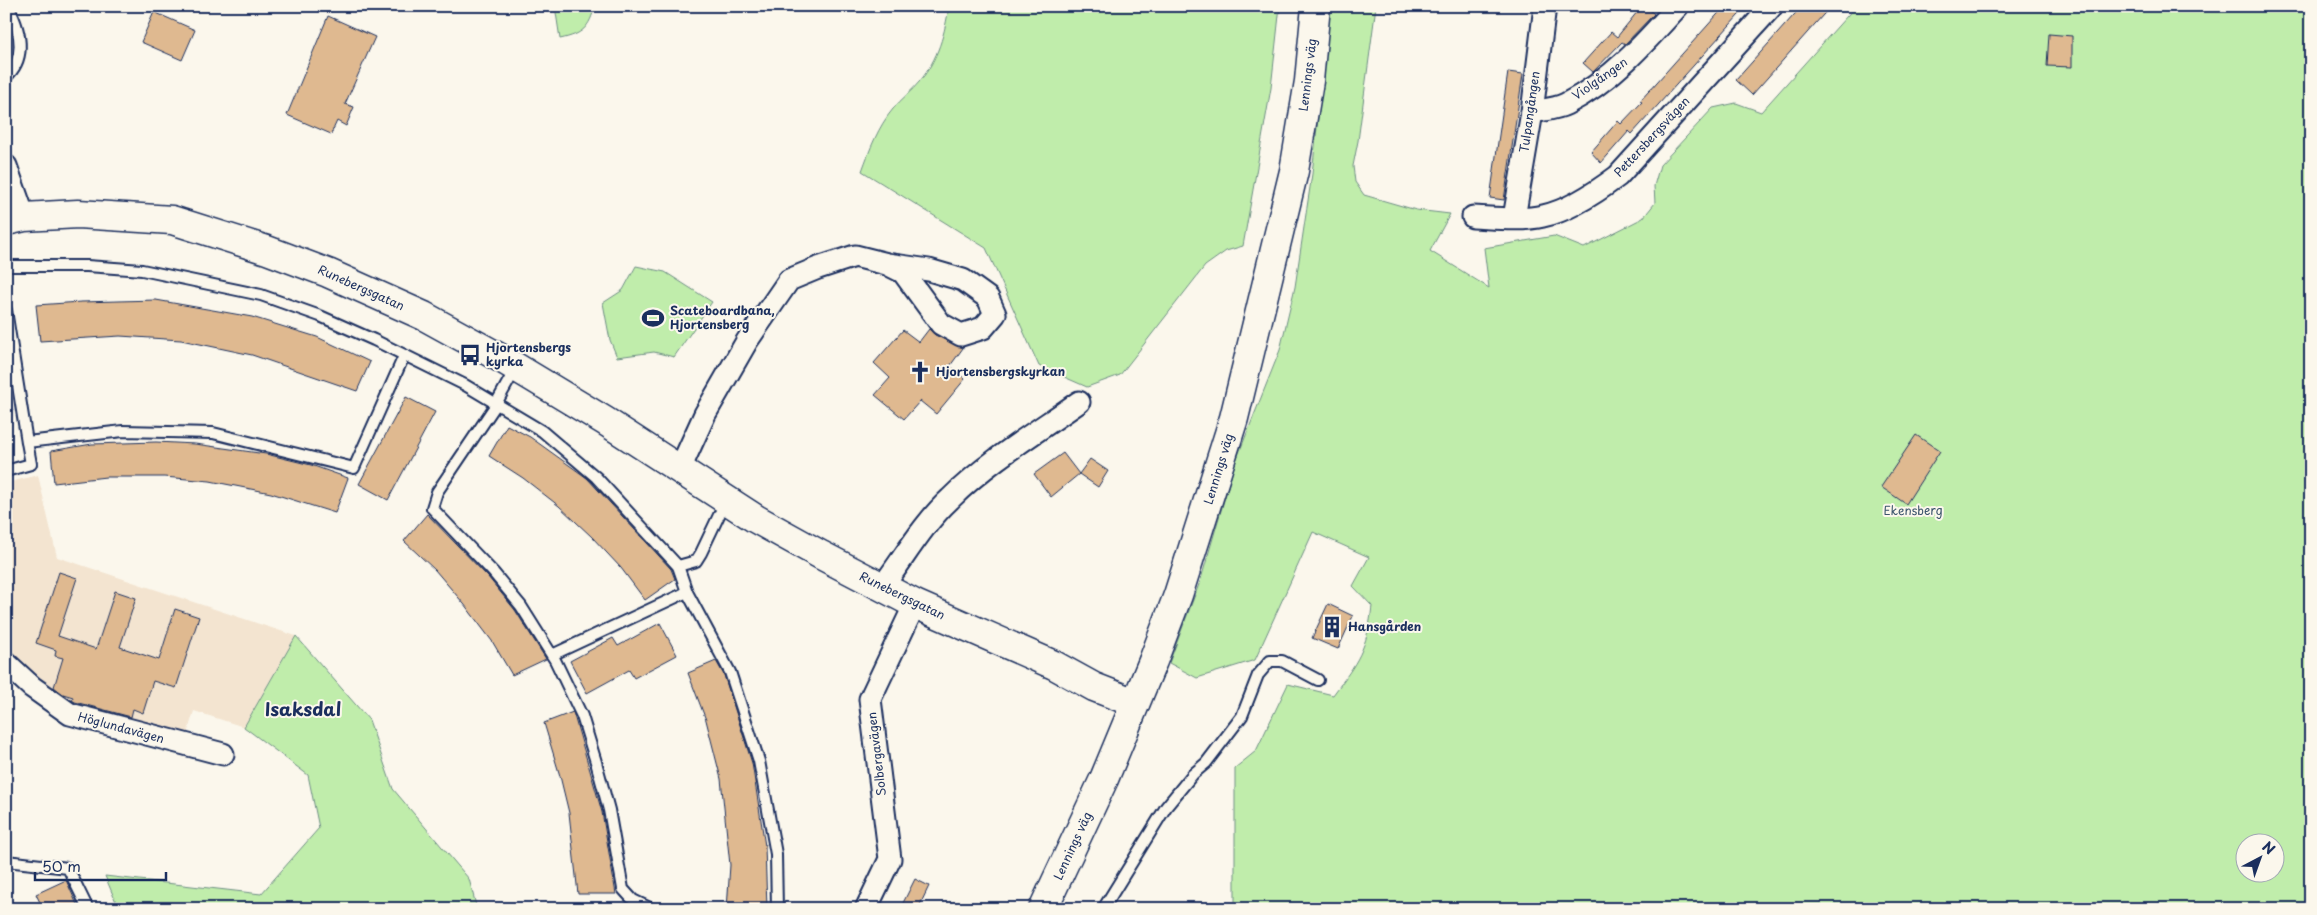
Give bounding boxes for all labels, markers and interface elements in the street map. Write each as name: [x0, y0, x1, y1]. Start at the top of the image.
street label: Lennings väg: [1294, 37, 1320, 112]
street label: Violgången: [1568, 52, 1631, 104]
street label: Tulpangången: [1514, 70, 1544, 154]
street label: Pettersbergsvägen: [1609, 92, 1693, 181]
street label: Runebergsgatan: [315, 260, 408, 314]
place label: Scateboardbana, Hjortensberg: [670, 301, 775, 333]
sports icon: Scateboardbana, Hjortensberg: [640, 305, 666, 331]
place label: Hjortensbergs kyrka: [486, 338, 571, 370]
bus stop icon: Hjortensbergs kyrka: [457, 342, 483, 368]
church icon: Hjortensbergskyrkan: [907, 359, 933, 385]
place label: Hjortensbergskyrkan: [936, 362, 1065, 380]
street label: Lennings väg: [1199, 431, 1237, 506]
park label: Ekensberg: [1883, 501, 1943, 519]
street label: Runebergsgatan: [857, 567, 948, 624]
building icon: Hansgården: [1319, 614, 1345, 640]
place label: Hansgården: [1348, 617, 1421, 635]
district label: Isaksdal: [265, 695, 341, 722]
street label: Höglundavägen: [76, 707, 166, 747]
street label: Solbergavägen: [862, 711, 890, 797]
street label: Lennings väg: [1048, 808, 1096, 883]
north arrow: [2234, 832, 2284, 882]
text: N: [2258, 836, 2280, 859]
scale bar: [35, 850, 166, 882]
text: 50 m: [42, 854, 81, 877]

